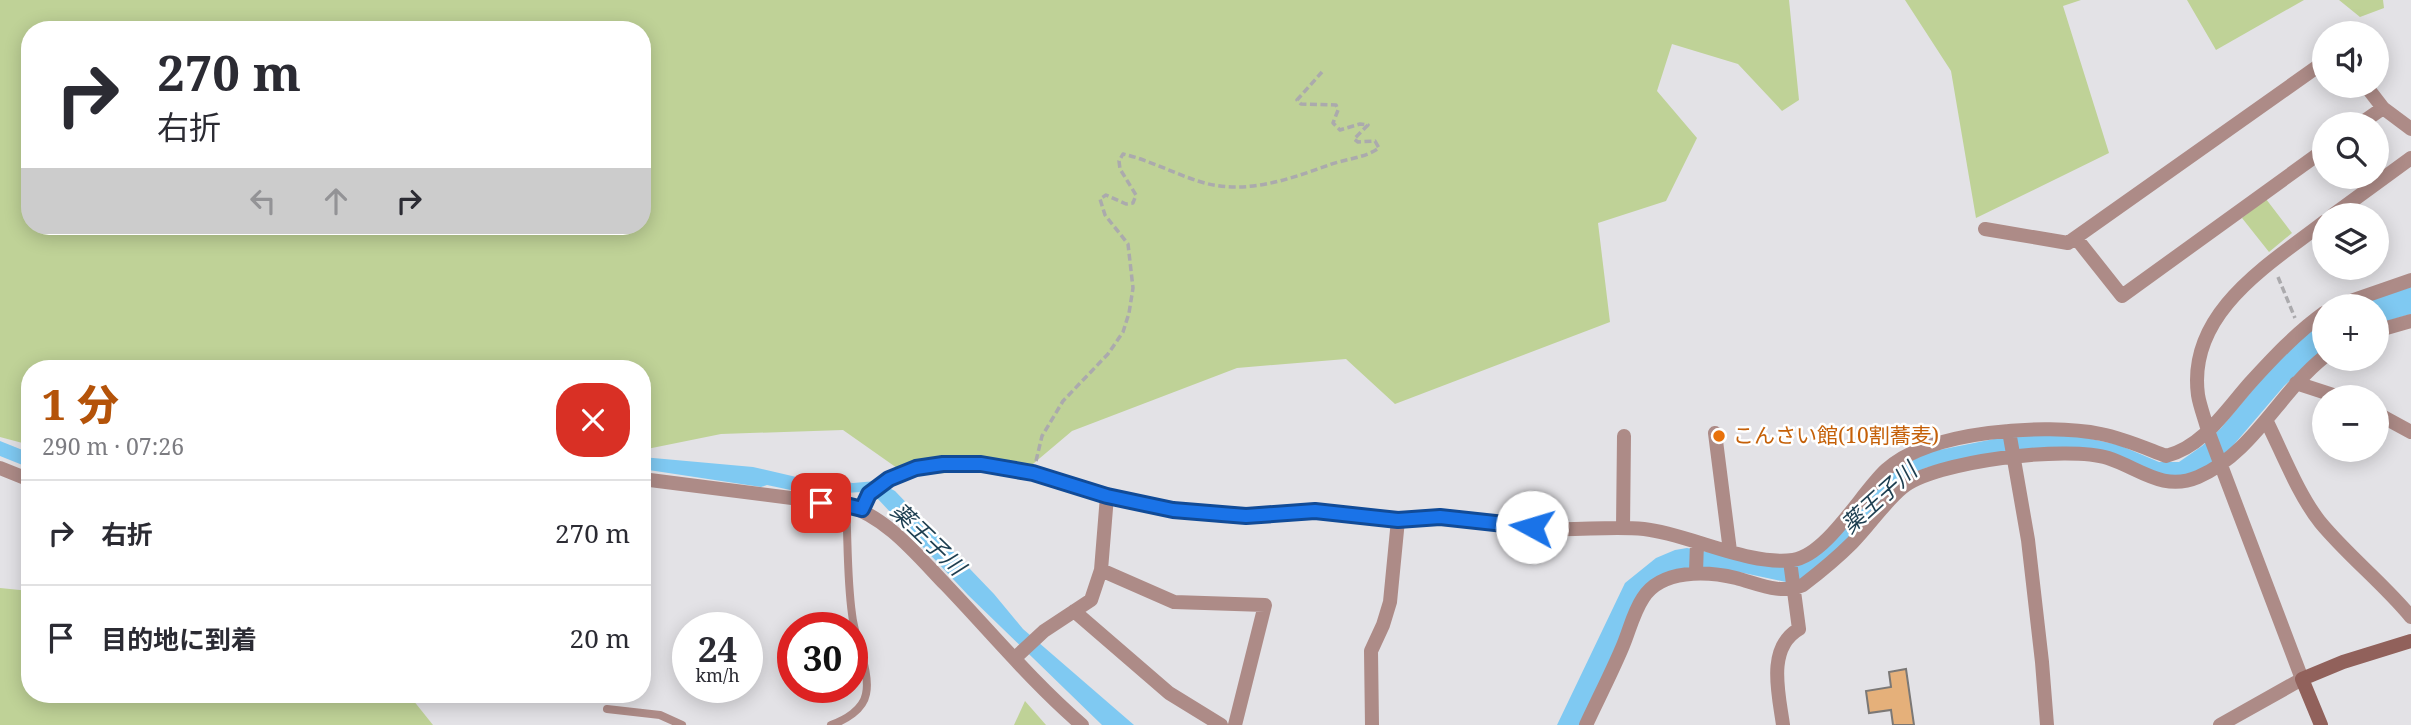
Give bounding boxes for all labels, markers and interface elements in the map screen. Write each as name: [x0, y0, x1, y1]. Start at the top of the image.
map controls: [2312, 21, 2389, 462]
button: sound: [2312, 21, 2389, 98]
text: 270 m: [157, 39, 301, 105]
icon: right: [42, 49, 133, 140]
text: 右折: [157, 105, 221, 148]
button: search: [2312, 112, 2389, 189]
icon: left: [244, 182, 282, 220]
icon: ahead: [317, 182, 355, 220]
icon: right: [390, 182, 428, 220]
button: layers: [2312, 203, 2389, 280]
button: +: [2312, 294, 2389, 371]
text: 1 分: [42, 375, 119, 432]
button: close: [556, 383, 630, 457]
button: −: [2312, 385, 2389, 462]
place label: こんさい館(10割蕎麦): [1733, 421, 1939, 449]
marker: こんさい館(10割蕎麦): [1711, 428, 1727, 444]
text: 290 m · 07:26: [42, 430, 184, 462]
water label: 薬王子川: [1833, 453, 1925, 540]
pin: [791, 473, 851, 533]
icon: arrive: [802, 484, 840, 522]
position arrow: [1495, 490, 1569, 564]
water label: 薬王子川: [884, 495, 975, 584]
icon: right: [42, 514, 80, 552]
text: 270 m: [555, 515, 630, 551]
text: 右折: [101, 516, 153, 552]
speed limit sign: 30: [777, 612, 868, 703]
icon: arrive: [42, 619, 80, 657]
text: 20 m: [570, 620, 630, 656]
text: 目的地に到着: [101, 621, 257, 657]
text: 24: [698, 625, 737, 672]
text: km/h: [695, 663, 740, 687]

